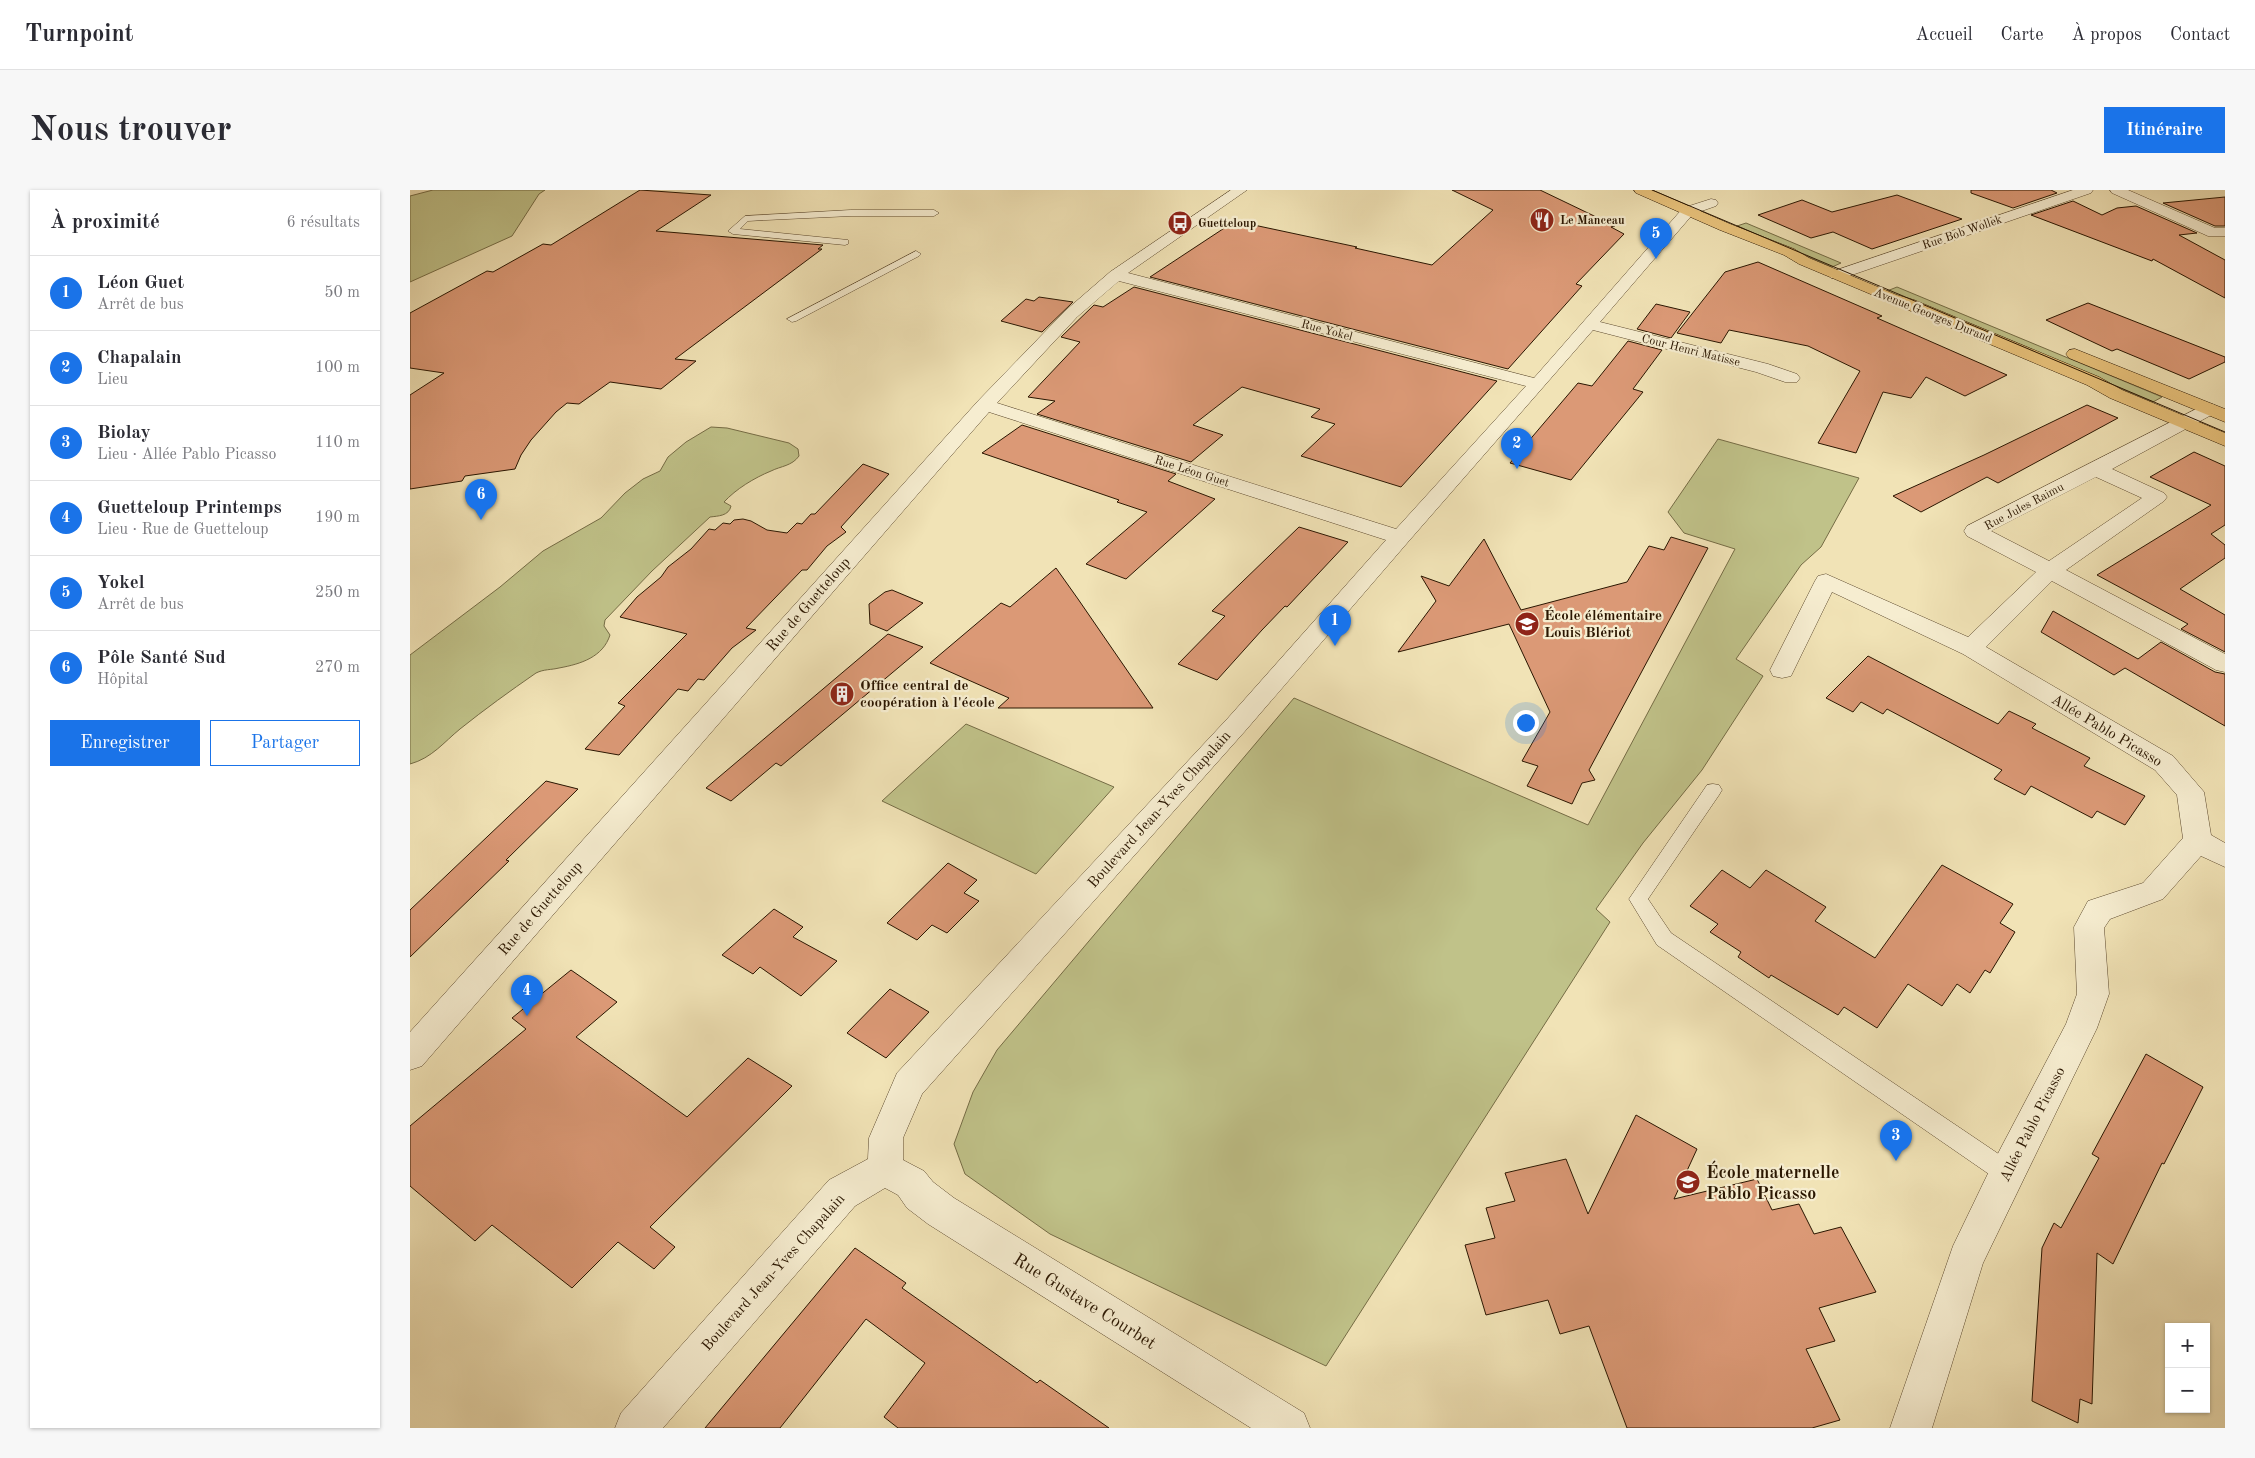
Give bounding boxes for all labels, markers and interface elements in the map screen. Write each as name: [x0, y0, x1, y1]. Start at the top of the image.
text: Turnpoint: [25, 23, 133, 47]
text: Accueil: [1915, 26, 1973, 44]
text: Carte: [2001, 26, 2043, 44]
text: À propos: [2071, 26, 2142, 44]
text: Contact: [2170, 26, 2230, 44]
button: Itinéraire: [2104, 107, 2225, 153]
text: Nous trouver: [30, 113, 232, 148]
restaurant icon: Le Manceau: [1529, 207, 1555, 233]
bus stop icon: Guetteloup: [1167, 210, 1193, 236]
text: À proximité: [50, 212, 160, 233]
street label: Rue Bob Wollek: [1921, 214, 2004, 252]
text: 6 résultats: [286, 215, 360, 231]
place label: Le Manceau: [1560, 215, 1625, 227]
place label: Guetteloup: [1198, 218, 1256, 230]
pin: 5: [1640, 218, 1672, 259]
text: Léon Guet: [97, 274, 184, 293]
text: 1: [61, 285, 71, 301]
text: 50 m: [324, 285, 360, 301]
street label: Avenue Georges Durand: [1872, 287, 1993, 345]
text: Arrêt de bus: [97, 297, 184, 313]
street label: Rue Yokel: [1300, 318, 1354, 344]
street label: Cour Henri Matisse: [1640, 333, 1742, 369]
text: Chapalain: [97, 349, 182, 368]
text: 2: [61, 360, 71, 376]
text: 100 m: [315, 360, 360, 376]
text: Lieu: [97, 372, 128, 388]
text: Biolay: [97, 424, 151, 443]
pin: 2: [1501, 428, 1533, 469]
text: 3: [61, 435, 71, 451]
text: 110 m: [315, 435, 360, 451]
text: Lieu · Allée Pablo Picasso: [97, 447, 276, 463]
street label: Rue Léon Guet: [1153, 454, 1231, 490]
pin: 6: [465, 479, 497, 520]
street label: Rue Jules Raimu: [1983, 481, 2067, 533]
text: Guetteloup Printemps: [97, 499, 282, 518]
text: 4: [61, 510, 71, 526]
text: 190 m: [315, 510, 360, 526]
text: Lieu · Rue de Guetteloup: [97, 522, 269, 538]
street label: Rue de Guetteloup: [764, 555, 854, 655]
text: Yokel: [97, 574, 145, 593]
text: 5: [61, 585, 71, 601]
text: 250 m: [315, 585, 360, 601]
text: Arrêt de bus: [97, 597, 184, 613]
pin: 1: [1319, 605, 1351, 646]
place label: École élémentaire Louis Blériot: [1544, 606, 1662, 641]
school or university icon: École élémentaire Louis Blériot: [1514, 611, 1540, 637]
text: Pôle Santé Sud: [97, 649, 226, 668]
text: 6: [61, 660, 71, 676]
text: 270 m: [315, 660, 360, 676]
text: Hôpital: [97, 672, 148, 688]
place label: Office central de coopération à l'école: [860, 679, 995, 711]
building icon: Office central de coopération à l'école: [829, 681, 855, 707]
street label: Allée Pablo Picasso: [2048, 692, 2164, 770]
your location: [1513, 710, 1539, 736]
button: Enregistrer: [50, 720, 200, 766]
button: Partager: [210, 720, 360, 766]
street label: Boulevard Jean-Yves Chapalain: [1086, 729, 1234, 891]
street label: Rue de Guetteloup: [496, 859, 586, 959]
pin: 4: [511, 975, 543, 1016]
street label: Allée Pablo Picasso: [1998, 1065, 2069, 1184]
pin: 3: [1880, 1120, 1912, 1161]
place label: École maternelle Pablo Picasso: [1706, 1160, 1840, 1203]
school or university icon: École maternelle Pablo Picasso: [1675, 1169, 1701, 1195]
street label: Boulevard Jean-Yves Chapalain: [700, 1192, 848, 1354]
street label: Rue Gustave Courbet: [1010, 1251, 1159, 1353]
map controls: [2165, 1323, 2210, 1413]
button: +: [2165, 1323, 2210, 1368]
button: −: [2165, 1368, 2210, 1413]

